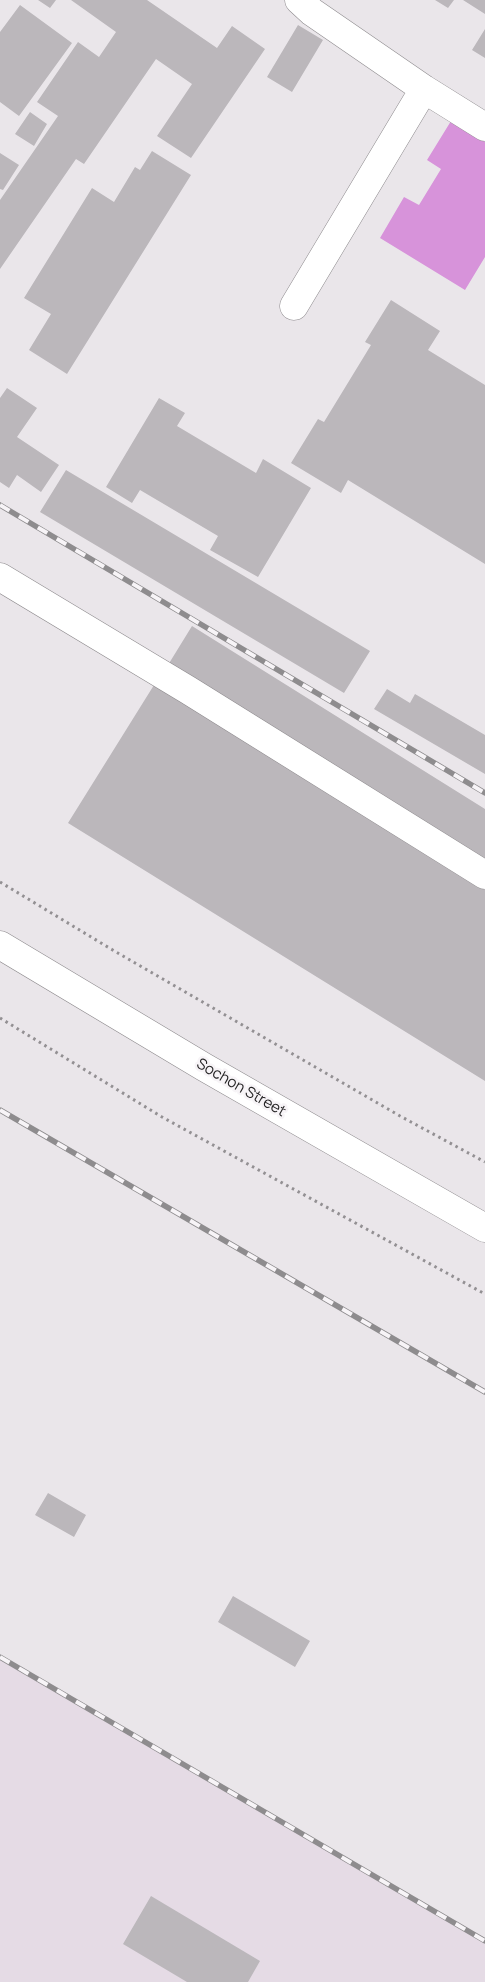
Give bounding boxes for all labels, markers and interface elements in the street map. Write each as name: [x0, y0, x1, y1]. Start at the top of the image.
street label: Sochon Street: [193, 1055, 289, 1121]

